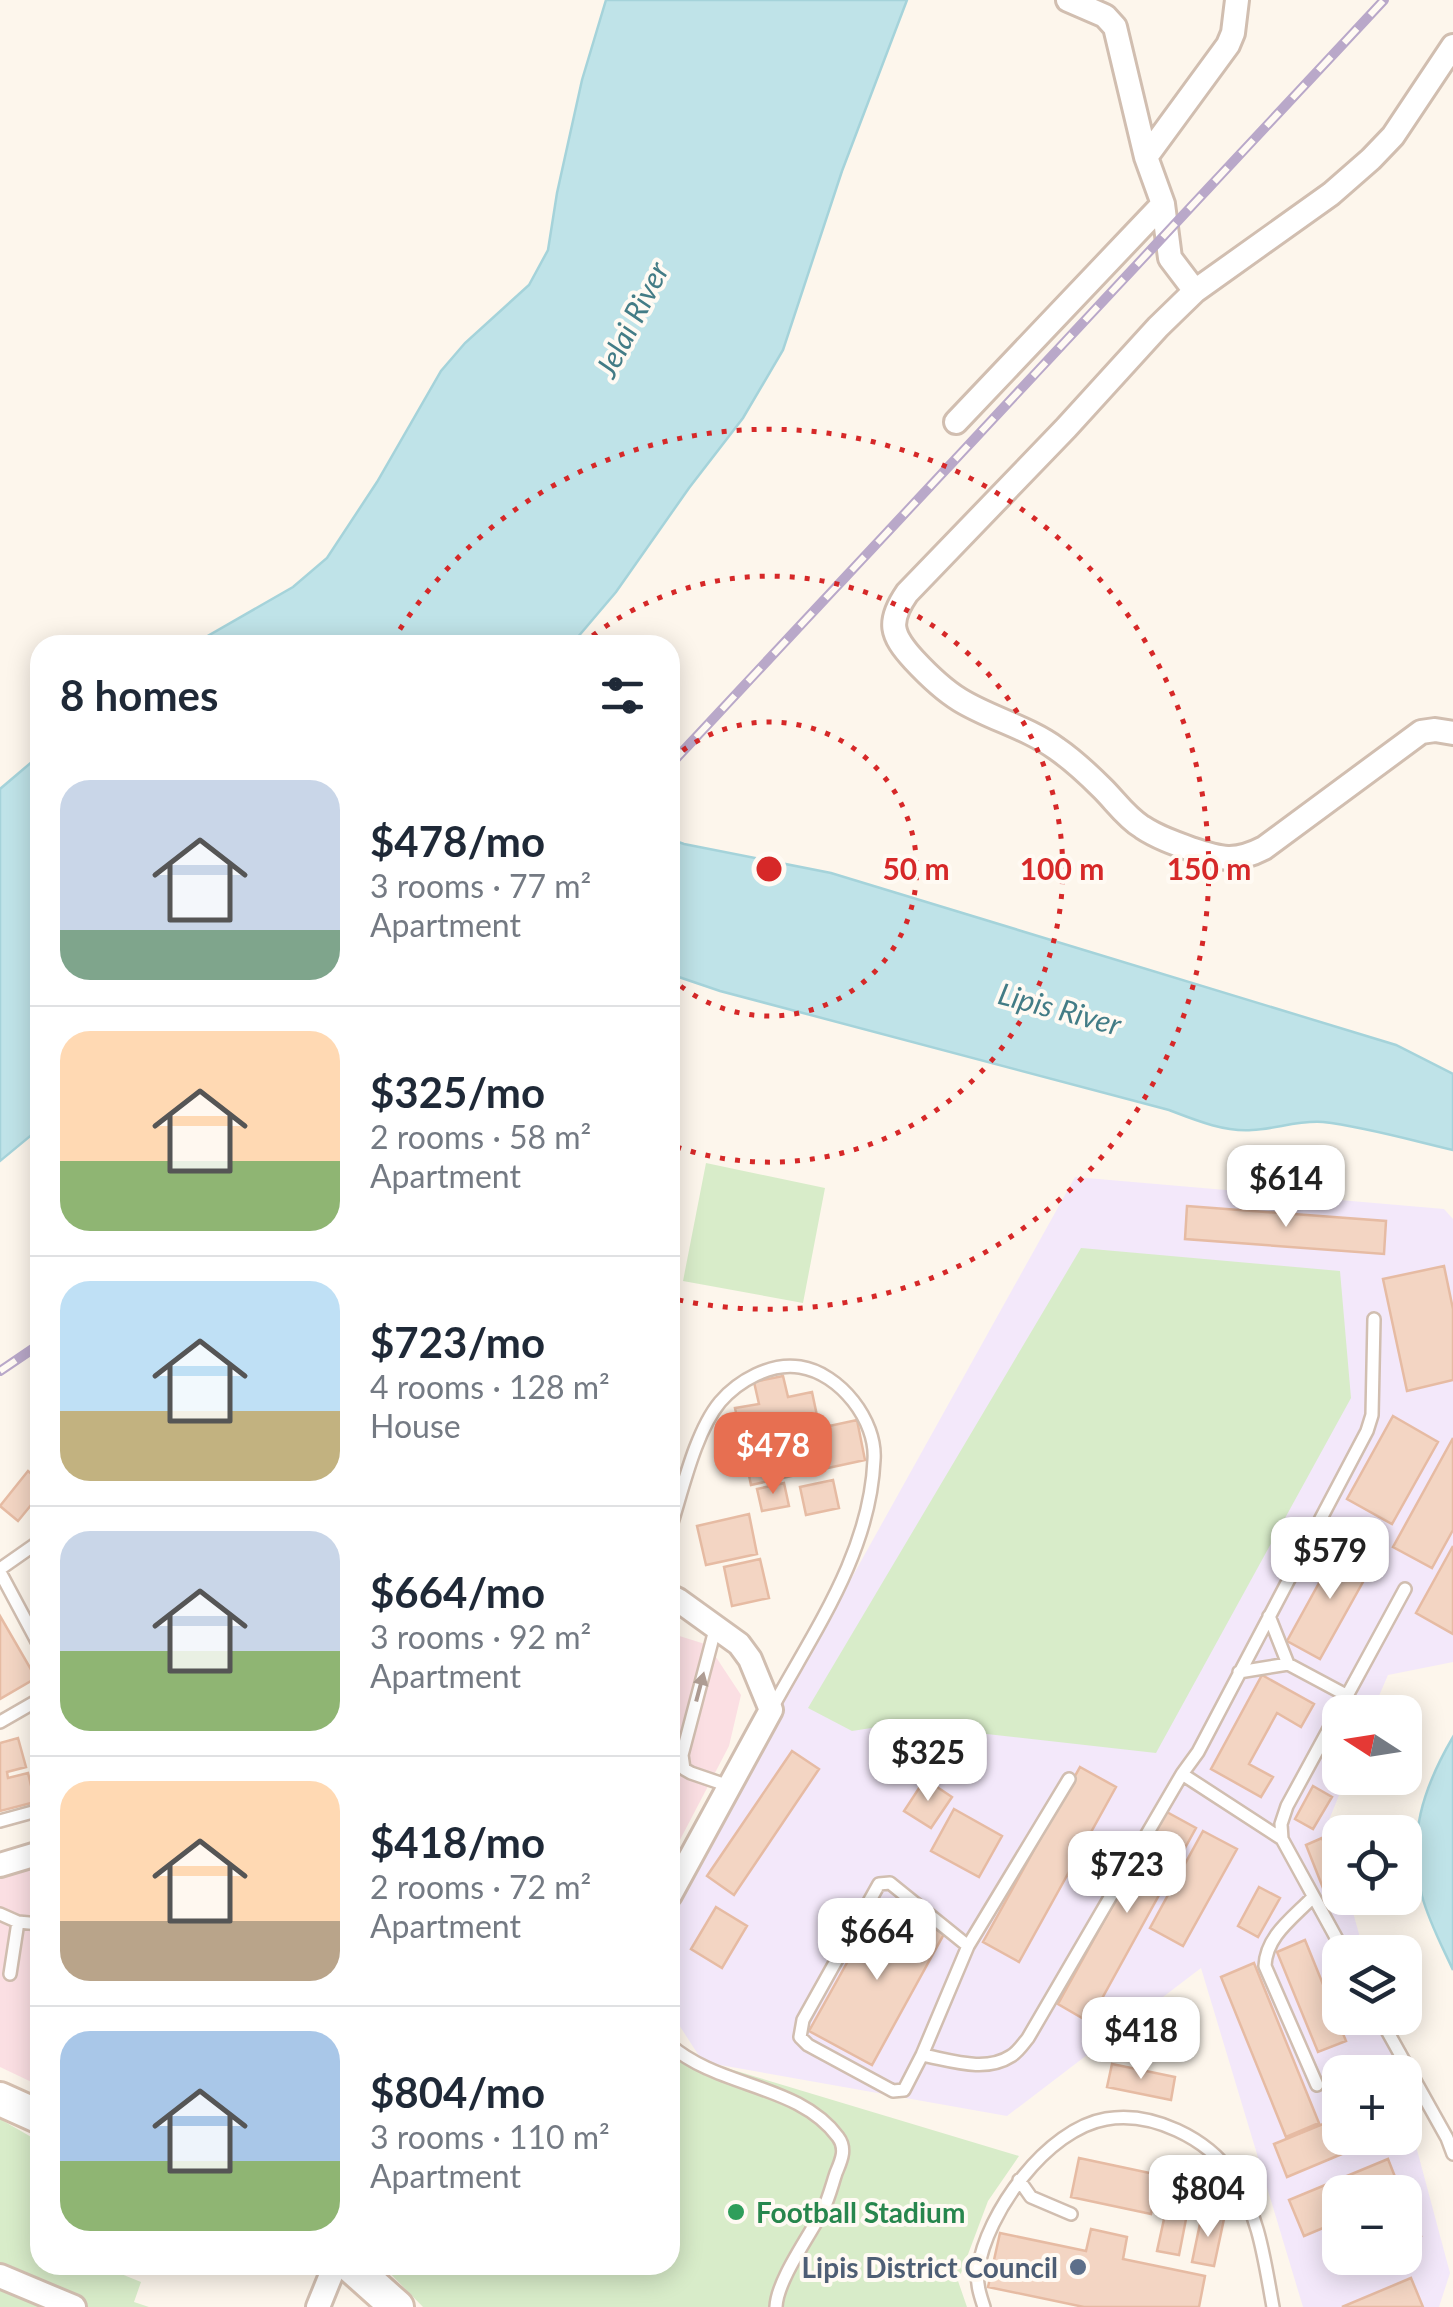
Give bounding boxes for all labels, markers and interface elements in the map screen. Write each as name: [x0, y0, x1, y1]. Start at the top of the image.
water label: Jelai River: [586, 255, 676, 384]
icon: filters: [595, 668, 650, 723]
text: 8 homes: [60, 670, 218, 720]
text: $478/mo: [370, 816, 545, 866]
icon: home: [140, 820, 260, 940]
text: 50 m: [882, 850, 950, 886]
text: 100 m: [1020, 850, 1104, 886]
text: 150 m: [1167, 850, 1251, 886]
centre of rings: [751, 851, 787, 887]
text: 3 rooms · 77 m²: [370, 866, 591, 905]
text: Apartment: [370, 905, 521, 944]
water label: Lipis River: [995, 974, 1126, 1042]
text: $325/mo: [370, 1067, 545, 1117]
icon: home: [140, 1071, 260, 1191]
text: 2 rooms · 58 m²: [370, 1117, 591, 1156]
pin: $614: [1227, 1145, 1345, 1230]
text: Apartment: [370, 1156, 521, 1195]
text: $614: [1249, 1158, 1323, 1197]
text: $723/mo: [370, 1317, 545, 1367]
icon: home: [140, 1321, 260, 1441]
text: 4 rooms · 128 m²: [370, 1367, 610, 1406]
text: House: [370, 1406, 461, 1445]
pin: $478: [714, 1412, 832, 1497]
text: $478: [736, 1425, 810, 1464]
pin: $579: [1271, 1517, 1389, 1602]
text: $579: [1293, 1530, 1367, 1569]
text: $664/mo: [370, 1567, 545, 1617]
icon: home: [140, 1571, 260, 1691]
text: 3 rooms · 92 m²: [370, 1617, 591, 1656]
text: Apartment: [370, 1656, 521, 1695]
one-way arrow: [693, 1671, 709, 1702]
north arrow: [1322, 1695, 1422, 1795]
map controls: [1322, 1695, 1422, 2275]
pin: $325: [869, 1719, 987, 1804]
text: $325: [891, 1732, 965, 1771]
button: locate: [1322, 1815, 1422, 1915]
text: $418/mo: [370, 1817, 545, 1867]
icon: home: [140, 1821, 260, 1941]
pin: $723: [1068, 1831, 1186, 1916]
text: $723: [1090, 1844, 1164, 1883]
text: 2 rooms · 72 m²: [370, 1867, 591, 1906]
pin: $664: [818, 1898, 936, 1983]
text: Apartment: [370, 1906, 521, 1945]
text: $664: [840, 1911, 914, 1950]
button: layers: [1322, 1935, 1422, 2035]
pin: $418: [1082, 1997, 1200, 2082]
text: $418: [1104, 2010, 1178, 2049]
button: +: [1322, 2055, 1422, 2155]
text: $804/mo: [370, 2067, 545, 2117]
icon: home: [140, 2071, 260, 2191]
text: 3 rooms · 110 m²: [370, 2117, 610, 2156]
pin: $804: [1149, 2155, 1267, 2240]
text: Apartment: [370, 2156, 521, 2195]
text: $804: [1171, 2168, 1245, 2207]
button: −: [1322, 2175, 1422, 2275]
place label: Football Stadium: [756, 2195, 965, 2229]
marker: Football Stadium: [725, 2201, 747, 2223]
place label: Lipis District Council: [802, 2250, 1058, 2284]
marker: Lipis District Council: [1067, 2256, 1089, 2278]

